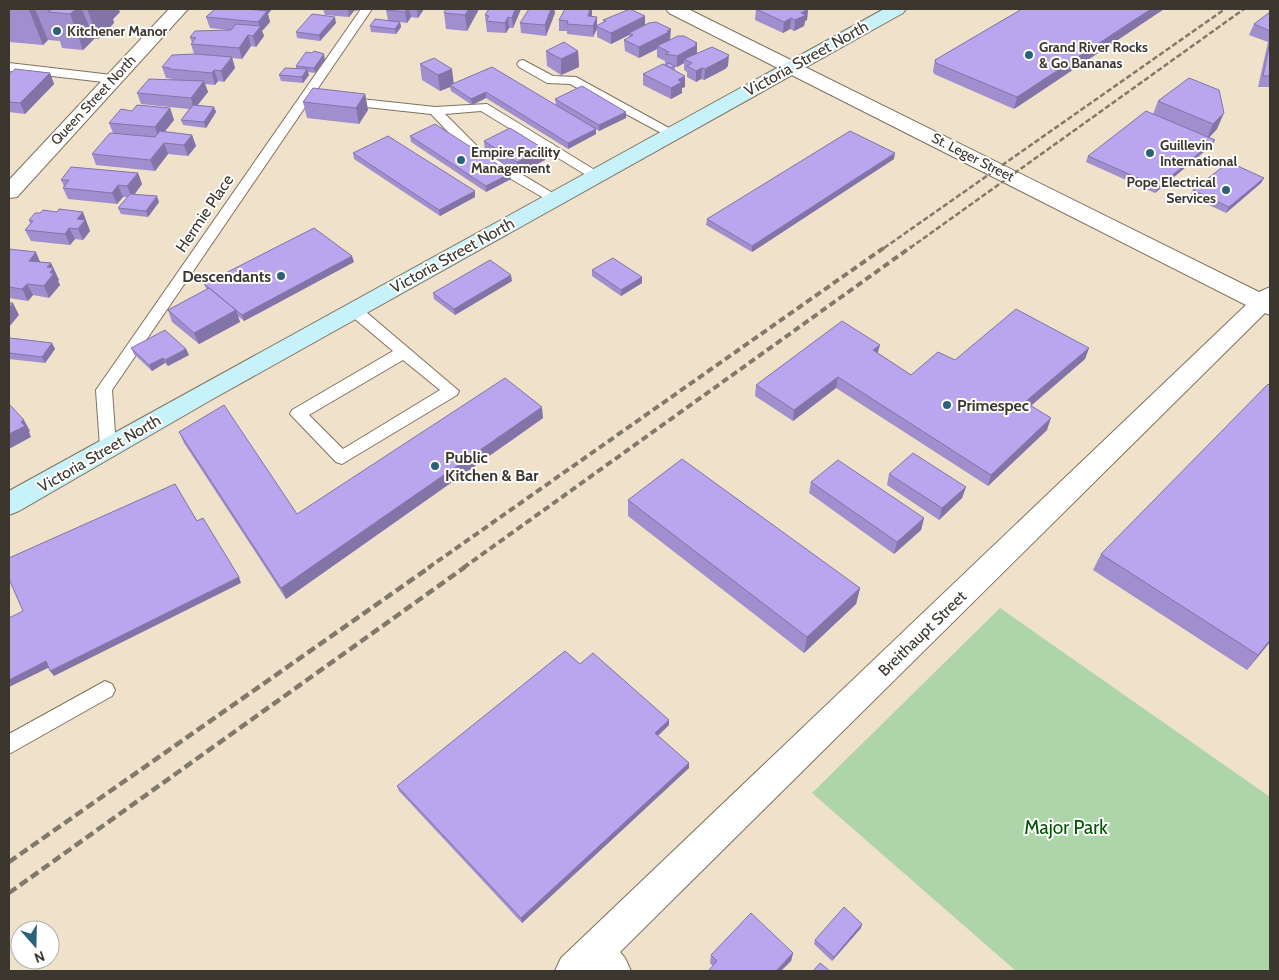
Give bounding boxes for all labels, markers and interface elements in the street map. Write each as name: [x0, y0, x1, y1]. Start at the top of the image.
street label: Victoria Street North: [741, 17, 871, 100]
place label: Kitchener Manor: [67, 22, 168, 40]
marker: Kitchener Manor: [51, 25, 63, 37]
place label: Grand River Rocks & Go Bananas: [1039, 38, 1148, 72]
marker: Grand River Rocks & Go Bananas: [1023, 49, 1035, 61]
street label: Queen Street North: [47, 51, 139, 149]
street label: St. Leger Street: [929, 128, 1018, 186]
place label: Guillevin International: [1160, 136, 1238, 170]
place label: Empire Facility Management: [471, 143, 561, 177]
marker: Guillevin International: [1144, 147, 1156, 159]
marker: Empire Facility Management: [455, 154, 467, 166]
street label: Hermie Place: [172, 171, 237, 256]
place label: Pope Electrical Services: [1127, 173, 1216, 207]
marker: Pope Electrical Services: [1220, 184, 1232, 196]
street label: Victoria Street North: [387, 214, 517, 297]
place label: Descendants: [182, 267, 271, 286]
marker: Descendants: [275, 270, 287, 282]
place label: Primespec: [957, 396, 1029, 415]
marker: Primespec: [941, 399, 953, 411]
street label: Victoria Street North: [34, 411, 164, 496]
place label: Public Kitchen & Bar: [445, 448, 539, 485]
marker: Public Kitchen & Bar: [429, 460, 441, 472]
street label: Breithaupt Street: [874, 586, 971, 680]
park label: Major Park: [1024, 816, 1108, 839]
north arrow: [10, 920, 60, 970]
text: N: [32, 947, 47, 967]

